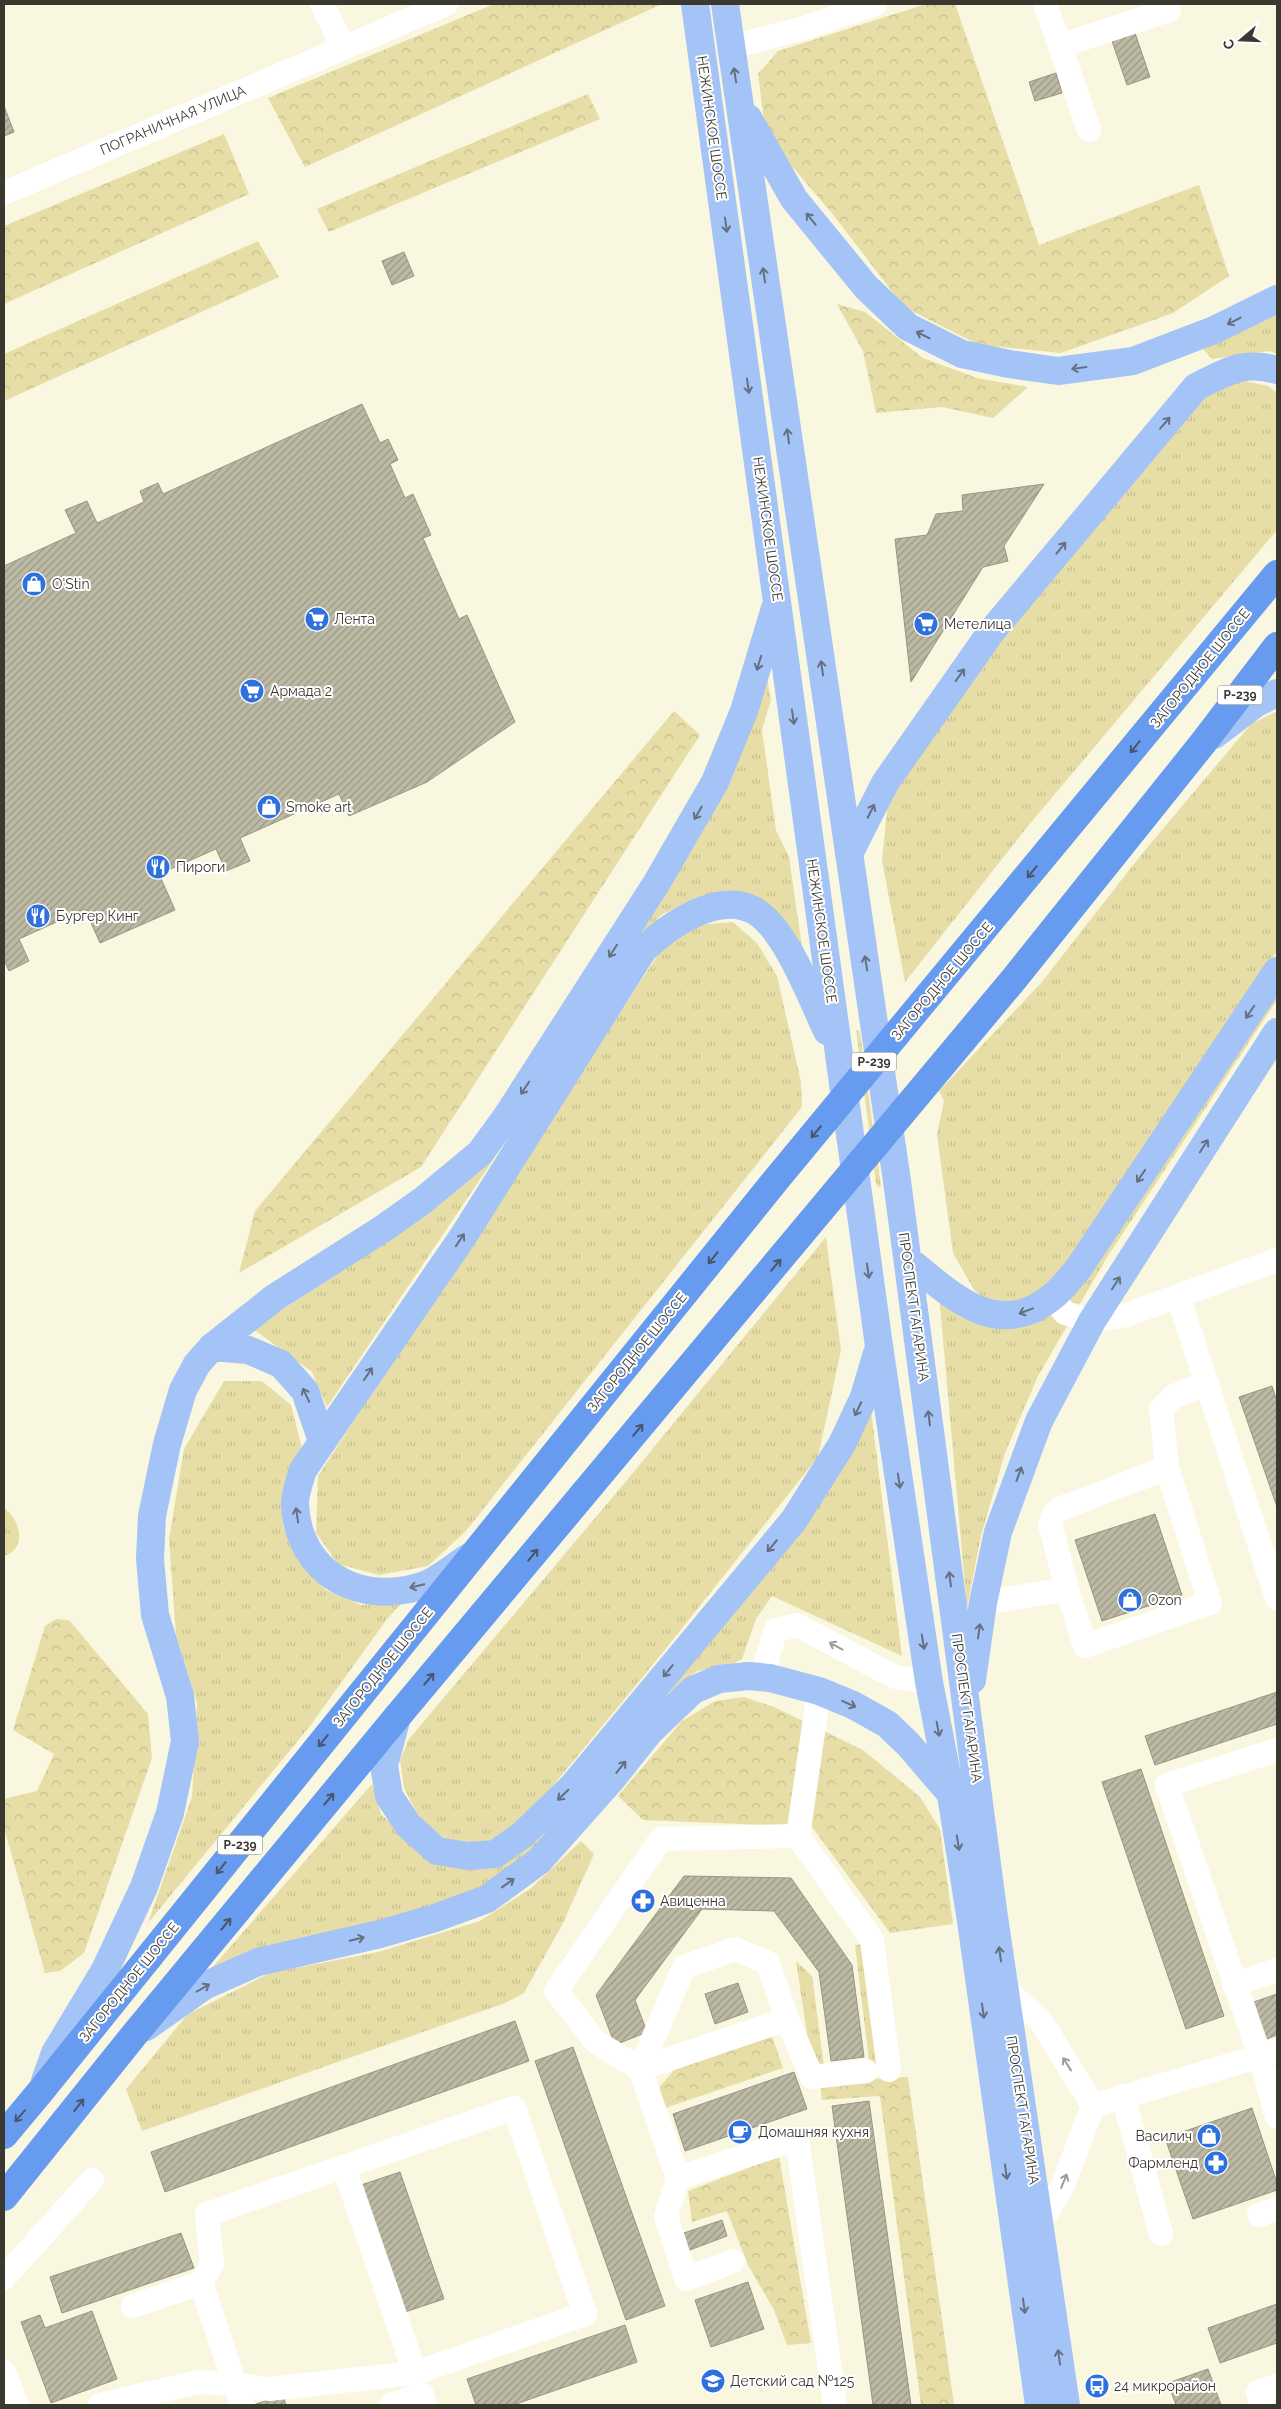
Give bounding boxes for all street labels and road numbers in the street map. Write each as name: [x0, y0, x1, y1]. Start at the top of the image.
street label: НЕЖИНСКОЕ ШОССЕ: [694, 55, 730, 201]
street label: ПОГРАНИЧНАЯ УЛИЦА: [98, 82, 249, 158]
street label: НЕЖИНСКОЕ ШОССЕ: [750, 456, 786, 602]
street label: ЗАГОРОДНОЕ ШОССЕ: [1147, 605, 1253, 731]
road number: Р-239: [1218, 686, 1262, 704]
street label: НЕЖИНСКОЕ ШОССЕ: [804, 858, 840, 1004]
street label: ЗАГОРОДНОЕ ШОССЕ: [888, 919, 996, 1043]
road number: Р-239: [852, 1052, 896, 1072]
street label: ПРОСПЕКТ ГАГАРИНА: [896, 1231, 932, 1383]
street label: ЗАГОРОДНОЕ ШОССЕ: [584, 1289, 690, 1415]
street label: ЗАГОРОДНОЕ ШОССЕ: [330, 1604, 436, 1730]
street label: ПРОСПЕКТ ГАГАРИНА: [949, 1632, 985, 1784]
road number: Р-239: [218, 1836, 262, 1854]
street label: ЗАГОРОДНОЕ ШОССЕ: [76, 1919, 182, 2045]
street label: ПРОСПЕКТ ГАГАРИНА: [1003, 2034, 1043, 2186]

